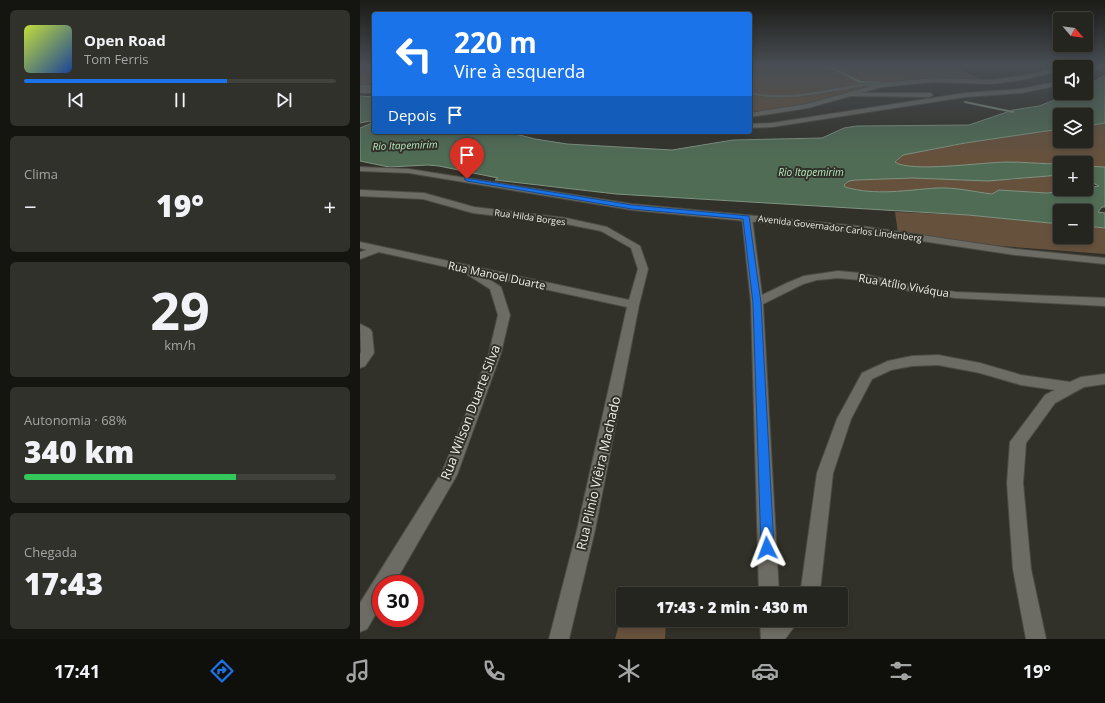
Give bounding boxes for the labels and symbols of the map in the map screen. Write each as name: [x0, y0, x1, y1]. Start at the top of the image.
north arrow: [1053, 12, 1093, 52]
water label: Rio Itapemirim: [372, 137, 438, 153]
pin: [450, 138, 484, 179]
water label: Rio Itapemirim: [778, 165, 844, 179]
street label: Rua Hilda Borges: [494, 206, 566, 228]
street label: Avenida Governador Carlos Lindenberg: [757, 212, 923, 245]
street label: Rua Manoel Duarte: [447, 257, 547, 293]
street label: Rua Atílio Viváqua: [858, 270, 950, 300]
street label: Rua Wilson Duarte Silva: [436, 342, 504, 482]
street label: Rua Plinio Viêira Machado: [572, 394, 624, 552]
position arrow: [746, 527, 788, 569]
speed limit sign: 30: [372, 575, 424, 627]

